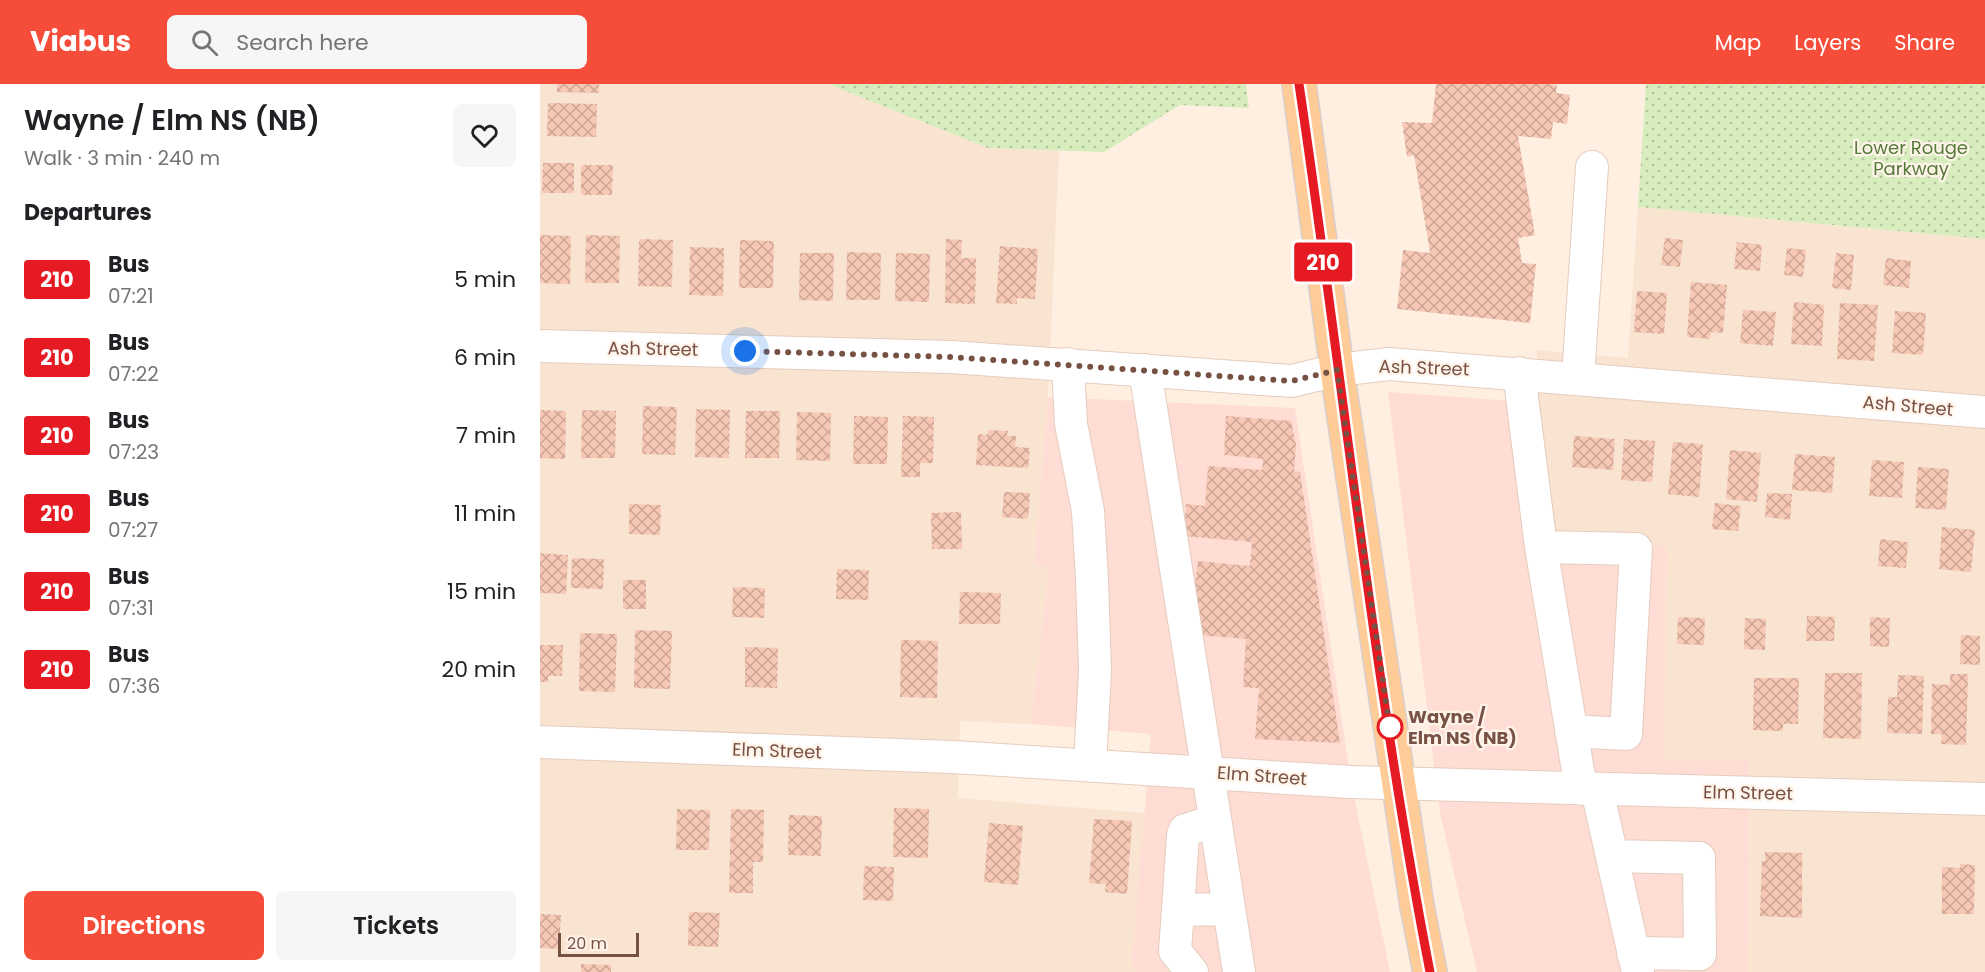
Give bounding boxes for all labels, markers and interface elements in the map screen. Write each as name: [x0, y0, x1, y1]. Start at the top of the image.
search box: [167, 15, 587, 69]
text: Viabus: [30, 22, 131, 61]
icon: search: [188, 26, 221, 59]
text: Search here: [236, 27, 369, 58]
text: Map: [1715, 28, 1761, 57]
text: Layers: [1794, 28, 1861, 57]
text: Share: [1894, 28, 1955, 57]
text: Wayne / Elm NS (NB): [24, 101, 320, 140]
button: heart: [453, 104, 516, 167]
park label: Lower Rouge Parkway: [1854, 135, 1968, 181]
text: Walk · 3 min · 240 m: [24, 144, 220, 172]
text: Departures: [24, 197, 152, 228]
line badge: 210: [1288, 242, 1358, 282]
text: 210: [1306, 248, 1340, 277]
text: Bus: [108, 249, 150, 280]
text: 5 min: [454, 264, 516, 295]
text: 210: [40, 265, 74, 294]
text: 07:21: [108, 282, 154, 310]
text: Bus: [108, 327, 150, 358]
street label: Ash Street: [608, 335, 699, 362]
your location: [730, 336, 760, 366]
text: 6 min: [454, 342, 516, 373]
text: 210: [40, 343, 74, 372]
street label: Ash Street: [1378, 353, 1470, 382]
text: 07:22: [108, 360, 159, 388]
street label: Ash Street: [1862, 389, 1954, 422]
text: Bus: [108, 405, 150, 436]
text: 7 min: [456, 420, 516, 451]
text: 210: [40, 421, 74, 450]
text: 07:23: [108, 438, 159, 466]
text: Bus: [108, 483, 150, 514]
text: 11 min: [454, 498, 516, 529]
text: 210: [40, 499, 74, 528]
text: 07:27: [108, 516, 158, 544]
text: Bus: [108, 561, 150, 592]
text: 15 min: [447, 576, 516, 607]
text: 210: [40, 577, 74, 606]
text: 07:31: [108, 594, 154, 622]
text: Bus: [108, 639, 150, 670]
text: 20 min: [442, 654, 516, 685]
text: 210: [40, 655, 74, 684]
text: 07:36: [108, 672, 160, 700]
place label: Wayne / Elm NS (NB): [1408, 704, 1517, 750]
marker: Wayne / Elm NS (NB): [1377, 714, 1403, 740]
street label: Elm Street: [732, 736, 822, 765]
street label: Elm Street: [1216, 760, 1308, 791]
street label: Elm Street: [1703, 779, 1793, 806]
button: Directions: [24, 891, 264, 960]
button: Tickets: [276, 891, 516, 960]
scale bar: [558, 930, 639, 958]
text: 20 m: [567, 932, 607, 955]

